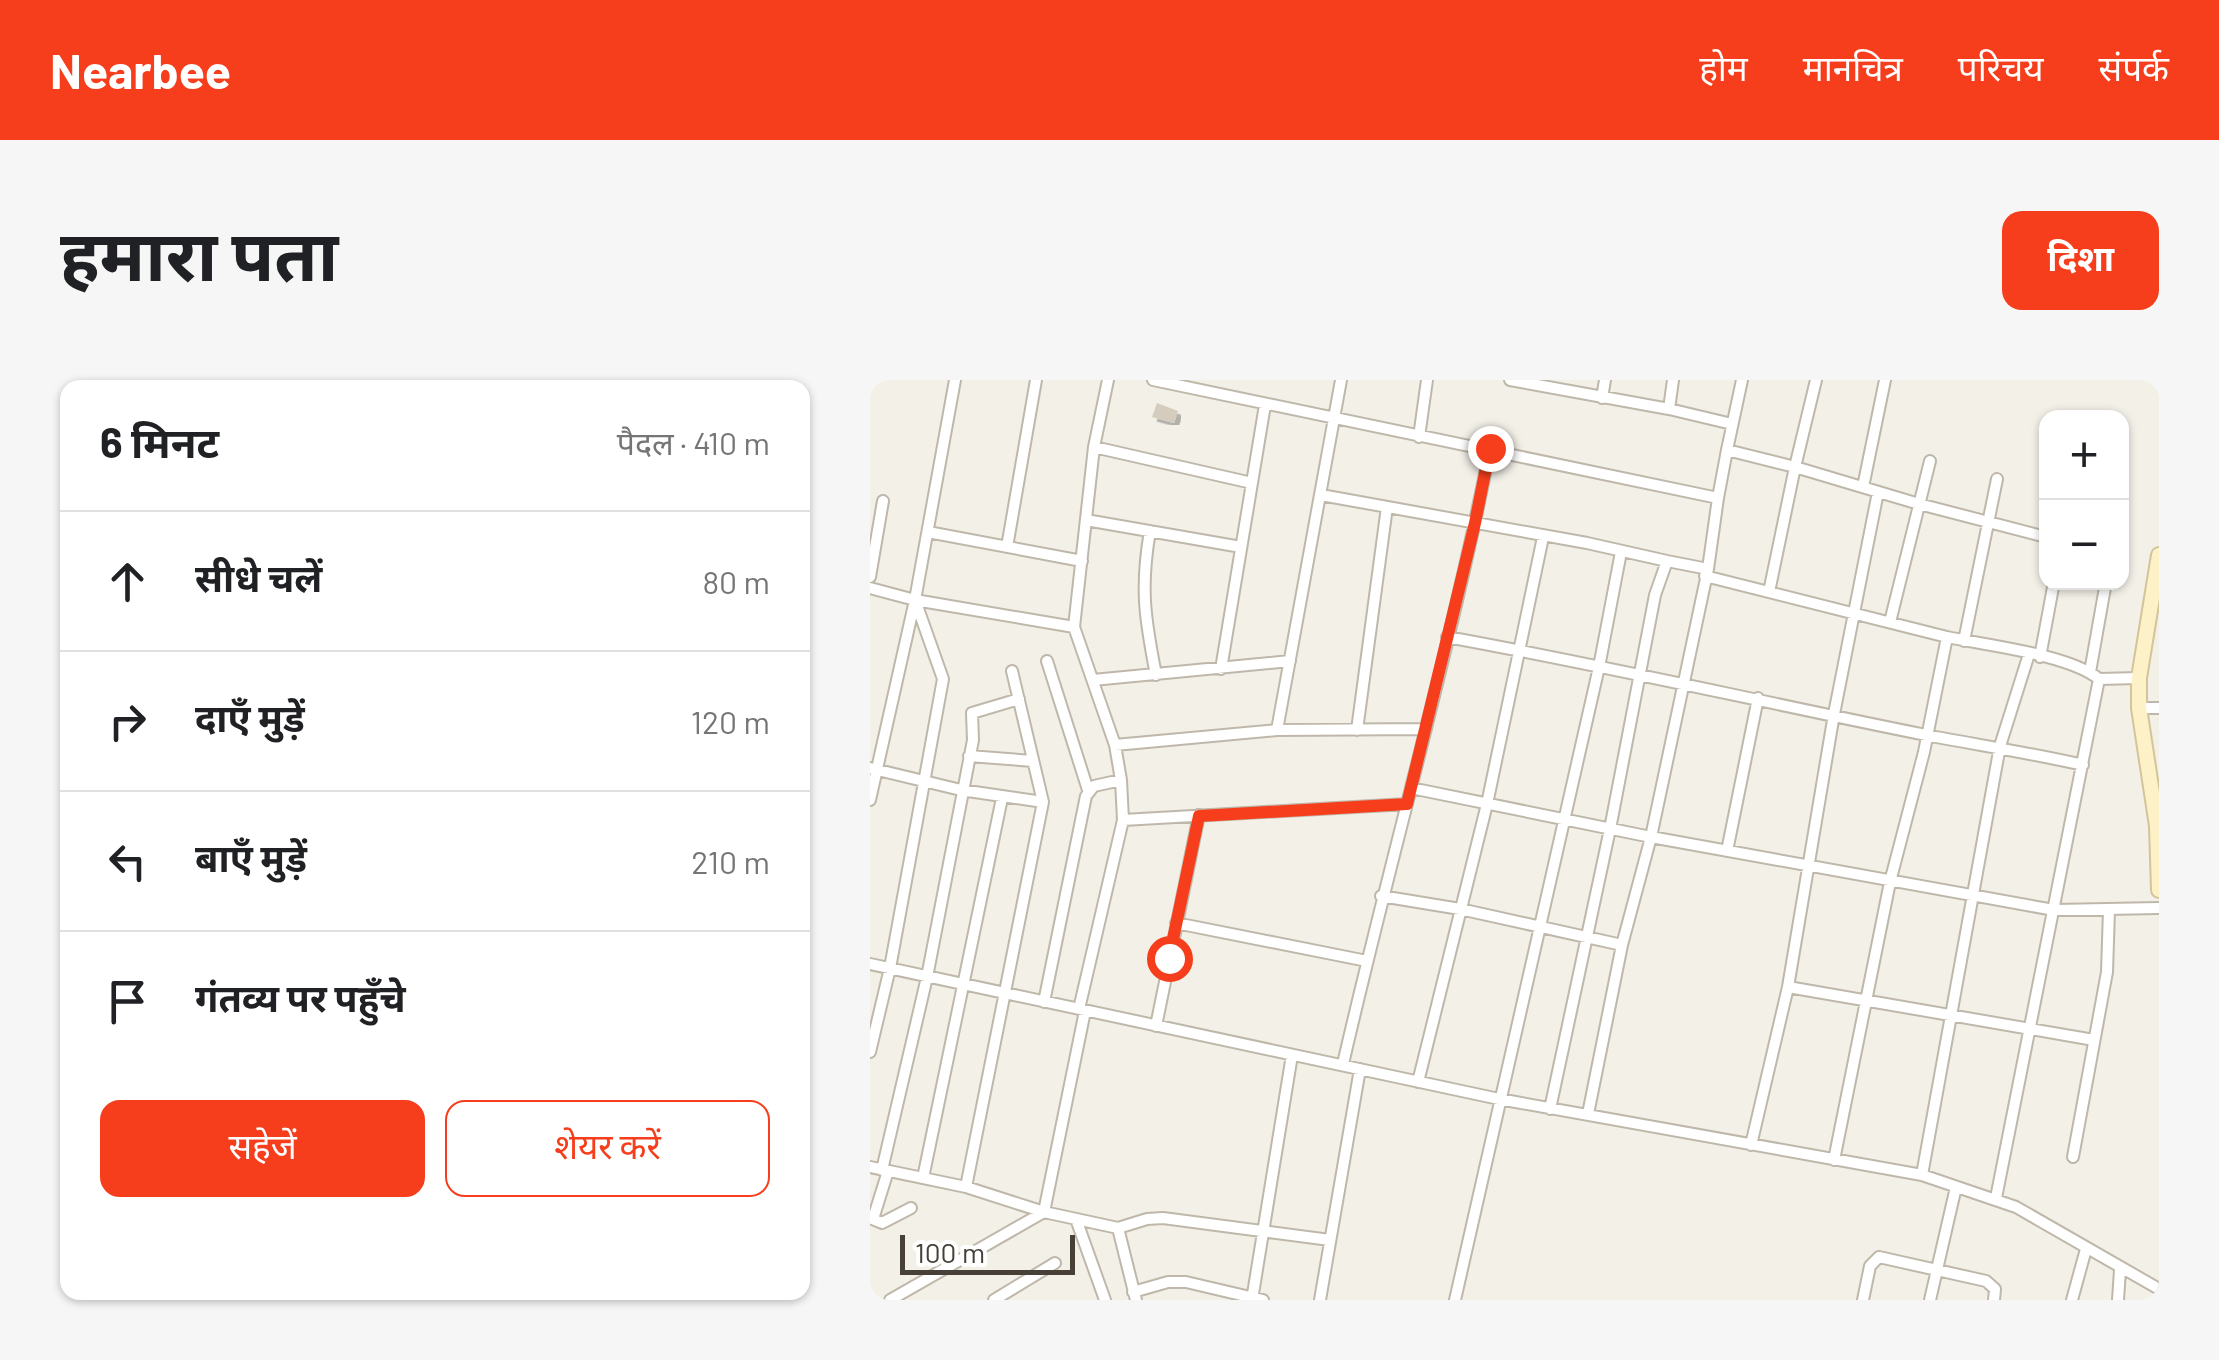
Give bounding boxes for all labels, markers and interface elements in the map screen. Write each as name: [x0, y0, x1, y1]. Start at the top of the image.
text: Nearbee: [50, 41, 231, 99]
text: होम: [1699, 46, 1748, 88]
text: मानचित्र: [1803, 46, 1903, 88]
text: परिचय: [1958, 46, 2044, 88]
text: संपर्क: [2099, 46, 2169, 88]
text: हमारा पता: [60, 211, 338, 295]
button: दिशा: [2002, 211, 2159, 310]
map controls: [2039, 410, 2129, 590]
button: +: [2039, 410, 2129, 500]
text: 6 मिनट: [100, 416, 219, 466]
text: पैदल · 410 m: [617, 423, 770, 461]
route end: [1468, 426, 1514, 472]
button: −: [2039, 500, 2129, 590]
icon: ahead: [100, 554, 155, 609]
text: सीधे चलें: [195, 554, 322, 600]
text: 80 m: [702, 562, 770, 600]
icon: right: [100, 694, 155, 749]
text: दाएँ मुड़ें: [195, 694, 305, 740]
text: 120 m: [691, 702, 770, 740]
icon: left: [100, 834, 155, 889]
text: बाएँ मुड़ें: [195, 834, 307, 880]
text: 210 m: [691, 842, 770, 880]
route start: [1147, 936, 1193, 982]
icon: arrive: [100, 974, 155, 1029]
text: गंतव्य पर पहुँचे: [195, 974, 406, 1020]
button: सहेजें: [100, 1100, 425, 1197]
button: शेयर करें: [445, 1100, 770, 1197]
scale bar: [900, 1230, 1075, 1274]
text: 100 m: [915, 1235, 985, 1269]

